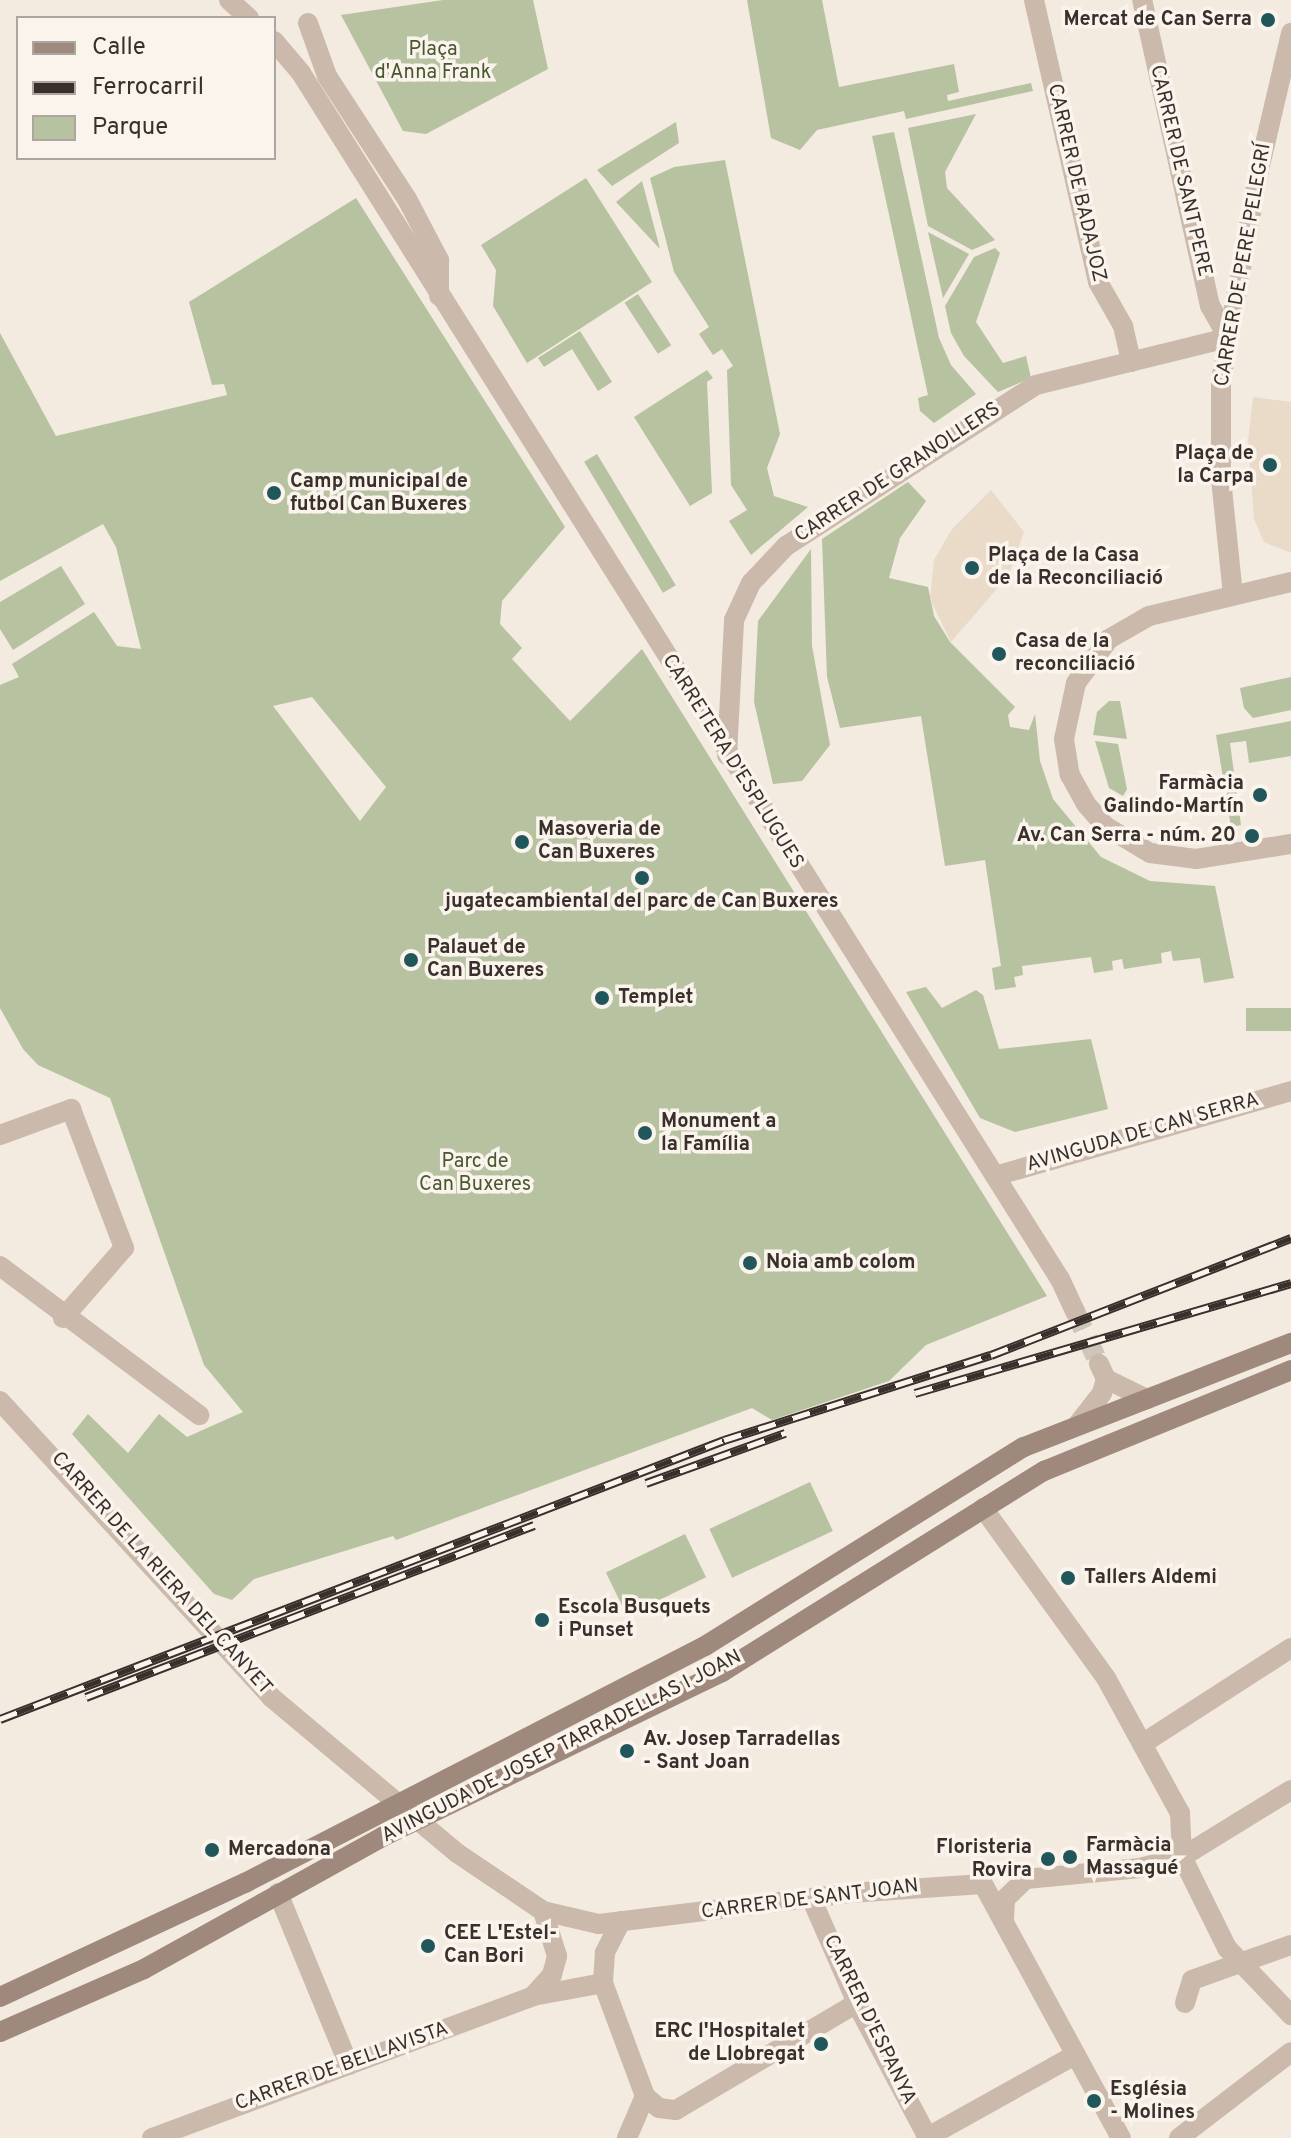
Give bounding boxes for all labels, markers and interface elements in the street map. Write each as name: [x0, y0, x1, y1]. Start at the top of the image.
place label: Mercat de Can Serra: [1063, 8, 1252, 32]
marker: Mercat de Can Serra: [1259, 11, 1277, 29]
legend: [16, 16, 276, 160]
text: Calle: [92, 33, 146, 63]
park label: Plaça d'Anna Frank: [375, 39, 491, 86]
street label: CARRER DE SANT PERE: [1144, 63, 1216, 279]
text: Ferrocarril: [92, 73, 204, 103]
street label: CARRER DE BADAJOZ: [1042, 82, 1110, 284]
text: Parque: [92, 113, 168, 143]
street label: CARRER DE PERE PELEGRÍ: [1211, 142, 1277, 388]
street label: CARRER DE GRANOLLERS: [791, 398, 1005, 548]
place label: Plaça de la Carpa: [1175, 442, 1254, 489]
marker: Plaça de la Carpa: [1261, 456, 1279, 474]
place label: Camp municipal de futbol Can Buxeres: [290, 470, 468, 517]
marker: Camp municipal de futbol Can Buxeres: [265, 484, 283, 502]
place label: Plaça de la Casa de la Reconciliació: [988, 544, 1163, 591]
marker: Plaça de la Casa de la Reconciliació: [963, 559, 981, 577]
place label: Casa de la reconciliació: [1015, 630, 1135, 677]
marker: Casa de la reconciliació: [990, 645, 1008, 663]
street label: CARRETERA D'ESPLUGUES: [656, 650, 808, 874]
place label: Farmàcia Galindo-Martín: [1103, 772, 1244, 819]
marker: Farmàcia Galindo-Martín: [1251, 786, 1269, 804]
place label: Masoveria de Can Buxeres: [538, 818, 661, 865]
place label: Av. Can Serra - núm. 20: [1017, 824, 1236, 848]
marker: Av. Can Serra - núm. 20: [1243, 827, 1261, 845]
marker: Masoveria de Can Buxeres: [513, 833, 531, 851]
marker: jugatecambiental del parc de Can Buxeres: [633, 869, 651, 887]
place label: jugatecambiental del parc de Can Buxeres: [445, 890, 839, 914]
place label: Palauet de Can Buxeres: [427, 936, 544, 983]
marker: Palauet de Can Buxeres: [402, 951, 420, 969]
place label: Templet: [618, 986, 693, 1010]
marker: Templet: [593, 989, 611, 1007]
street label: AVINGUDA DE CAN SERRA: [1024, 1088, 1262, 1178]
place label: Monument a la Família: [661, 1110, 776, 1157]
marker: Monument a la Família: [636, 1124, 654, 1142]
park label: Parc de Can Buxeres: [419, 1151, 531, 1198]
place label: Noia amb colom: [766, 1251, 915, 1275]
marker: Noia amb colom: [741, 1254, 759, 1272]
street label: CARRER DE LA RIERA DEL CANYET: [45, 1447, 277, 1701]
place label: Tallers Aldemi: [1084, 1566, 1218, 1590]
marker: Tallers Aldemi: [1059, 1569, 1077, 1587]
place label: Escola Busquets i Punset: [558, 1596, 711, 1643]
marker: Escola Busquets i Punset: [533, 1611, 551, 1629]
street label: AVINGUDA DE JOSEP TARRADELLAS I JOAN: [377, 1645, 747, 1849]
place label: Av. Josep Tarradellas - Sant Joan: [643, 1728, 841, 1775]
marker: Av. Josep Tarradellas - Sant Joan: [618, 1742, 636, 1760]
place label: Farmàcia Massagué: [1086, 1834, 1178, 1881]
place label: Floristeria Rovira: [936, 1836, 1032, 1883]
place label: Mercadona: [228, 1838, 331, 1862]
marker: Mercadona: [203, 1841, 221, 1859]
marker: Farmàcia Massagué: [1061, 1848, 1079, 1866]
marker: Floristeria Rovira: [1039, 1850, 1057, 1868]
street label: CARRER DE SANT JOAN: [700, 1875, 920, 1925]
place label: CEE L'Estel- Can Bori: [444, 1922, 557, 1969]
street label: CARRER D'ESPANYA: [817, 1931, 921, 2109]
marker: CEE L'Estel- Can Bori: [419, 1937, 437, 1955]
street label: CARRER DE BELLAVISTA: [232, 2017, 452, 2117]
place label: ERC l'Hospitalet de Llobregat: [654, 2020, 805, 2067]
marker: ERC l'Hospitalet de Llobregat: [812, 2035, 830, 2053]
place label: Església - Molines: [1110, 2078, 1195, 2125]
marker: Església - Molines: [1085, 2092, 1103, 2110]

